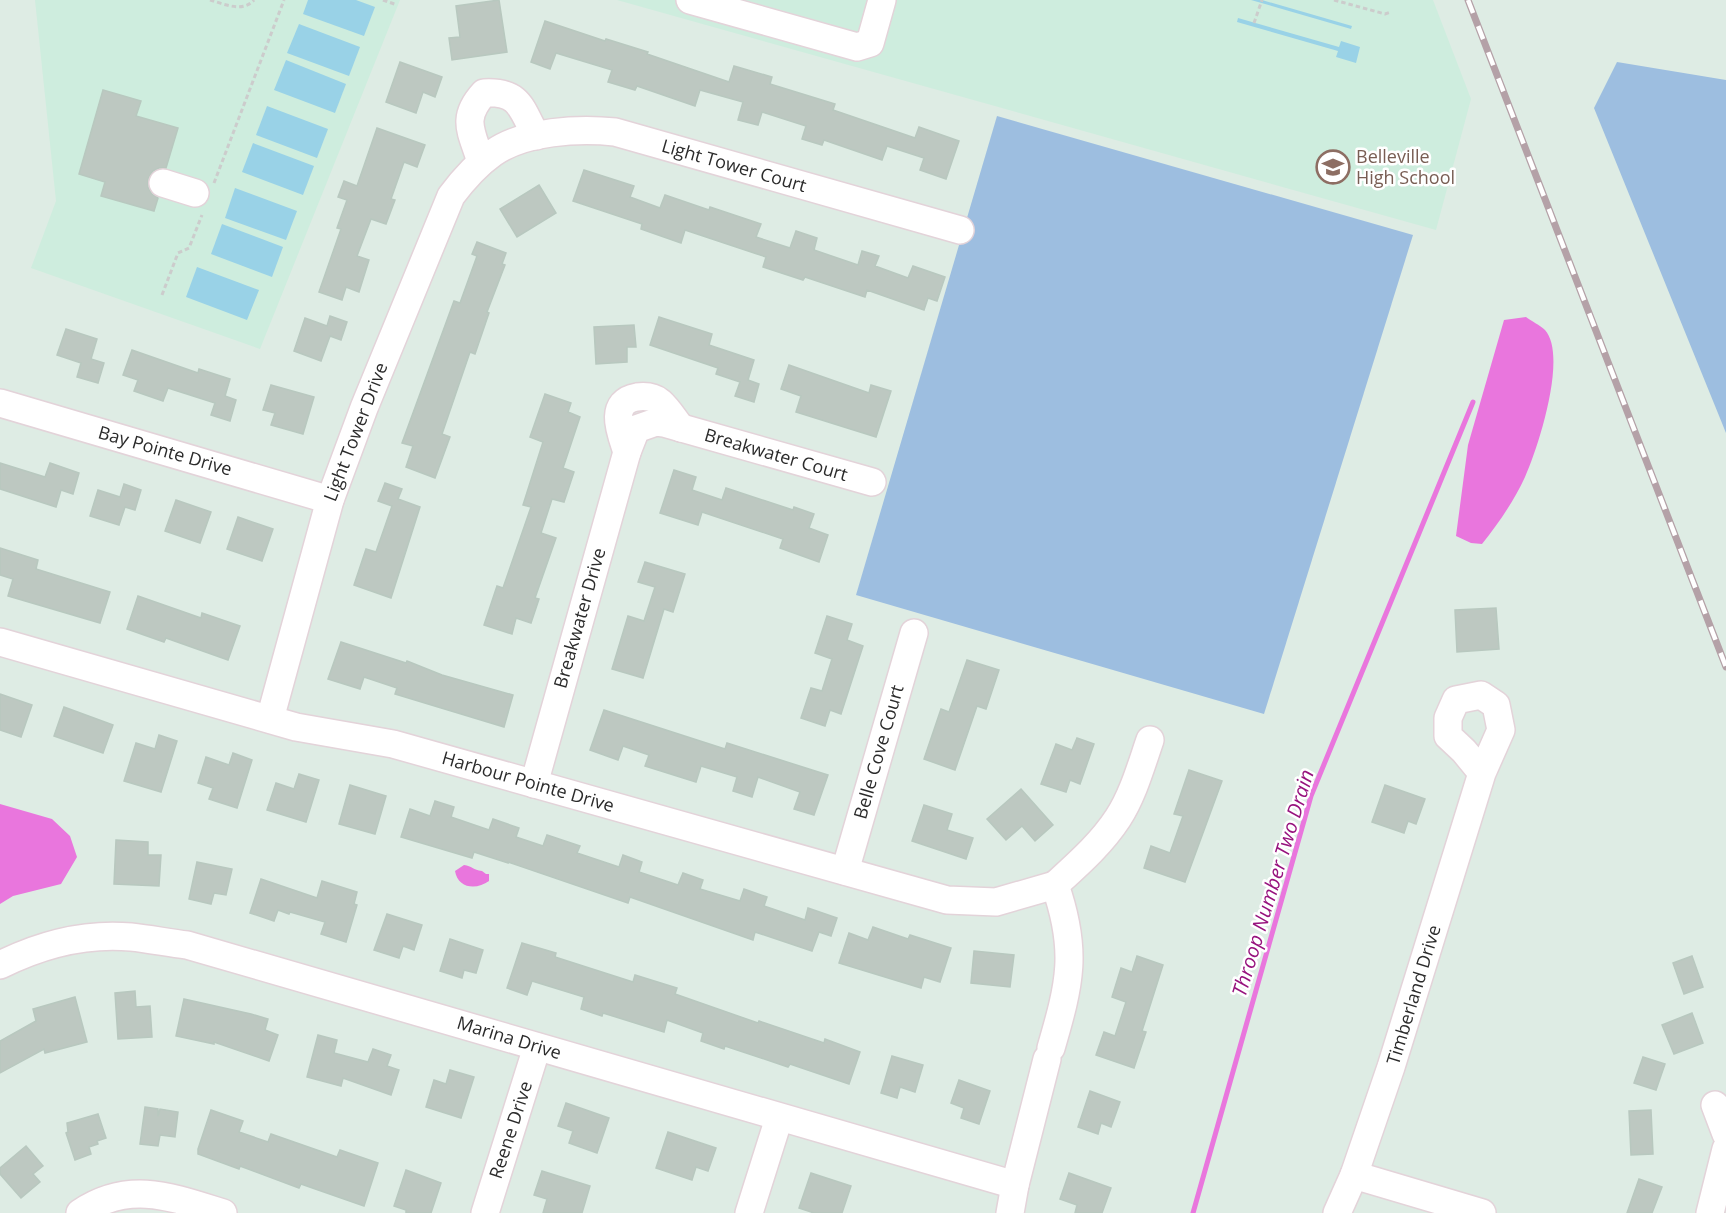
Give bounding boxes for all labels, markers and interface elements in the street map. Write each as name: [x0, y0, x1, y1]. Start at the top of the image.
street label: Light Tower Court: [659, 133, 810, 197]
place label: Belleville High School: [1356, 144, 1455, 189]
school or university icon: Belleville High School: [1315, 149, 1351, 185]
street label: Light Tower Drive: [318, 359, 393, 504]
street label: Bay Pointe Drive: [96, 420, 235, 481]
street label: Breakwater Court: [702, 422, 851, 486]
street label: Breakwater Drive: [548, 545, 611, 691]
street label: Belle Cove Court: [847, 682, 909, 822]
street label: Harbour Pointe Drive: [439, 745, 617, 817]
water label: Throop Number Two Drain: [1225, 766, 1320, 1000]
street label: Timberland Drive: [1380, 922, 1446, 1068]
street label: Marina Drive: [454, 1010, 564, 1064]
street label: Reene Drive: [483, 1078, 537, 1182]

